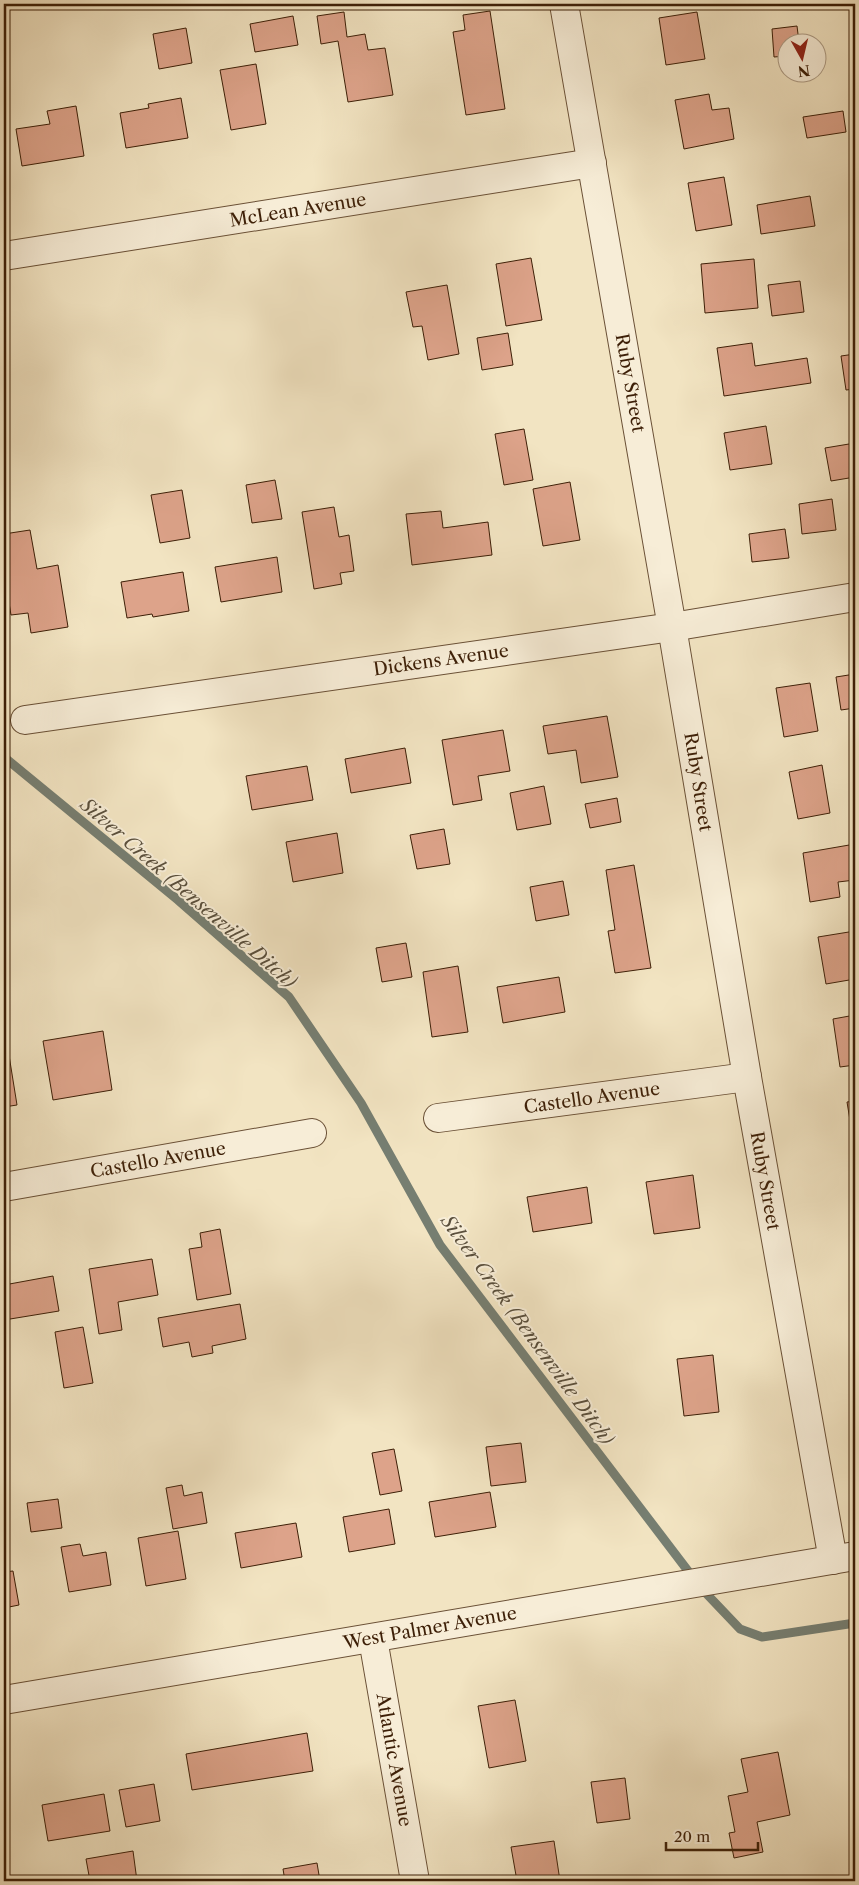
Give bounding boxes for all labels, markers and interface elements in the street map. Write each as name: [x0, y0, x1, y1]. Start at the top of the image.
north arrow: [776, 32, 826, 82]
text: N: [797, 61, 811, 81]
street label: McLean Avenue: [228, 188, 368, 232]
street label: Ruby Street: [610, 332, 650, 435]
street label: Dickens Avenue: [372, 640, 510, 680]
street label: Ruby Street: [679, 731, 717, 834]
water label: Silver Creek (Bensenville Ditch): [75, 792, 302, 994]
street label: Castello Avenue: [522, 1078, 662, 1118]
street label: Ruby Street: [745, 1130, 785, 1233]
street label: Castello Avenue: [88, 1137, 228, 1183]
water label: Silver Creek (Bensenville Ditch): [436, 1210, 619, 1450]
street label: West Palmer Avenue: [341, 1602, 518, 1654]
street label: Atlantic Avenue: [371, 1691, 417, 1828]
scale bar: [666, 1820, 759, 1852]
text: 20 m: [674, 1827, 710, 1846]

